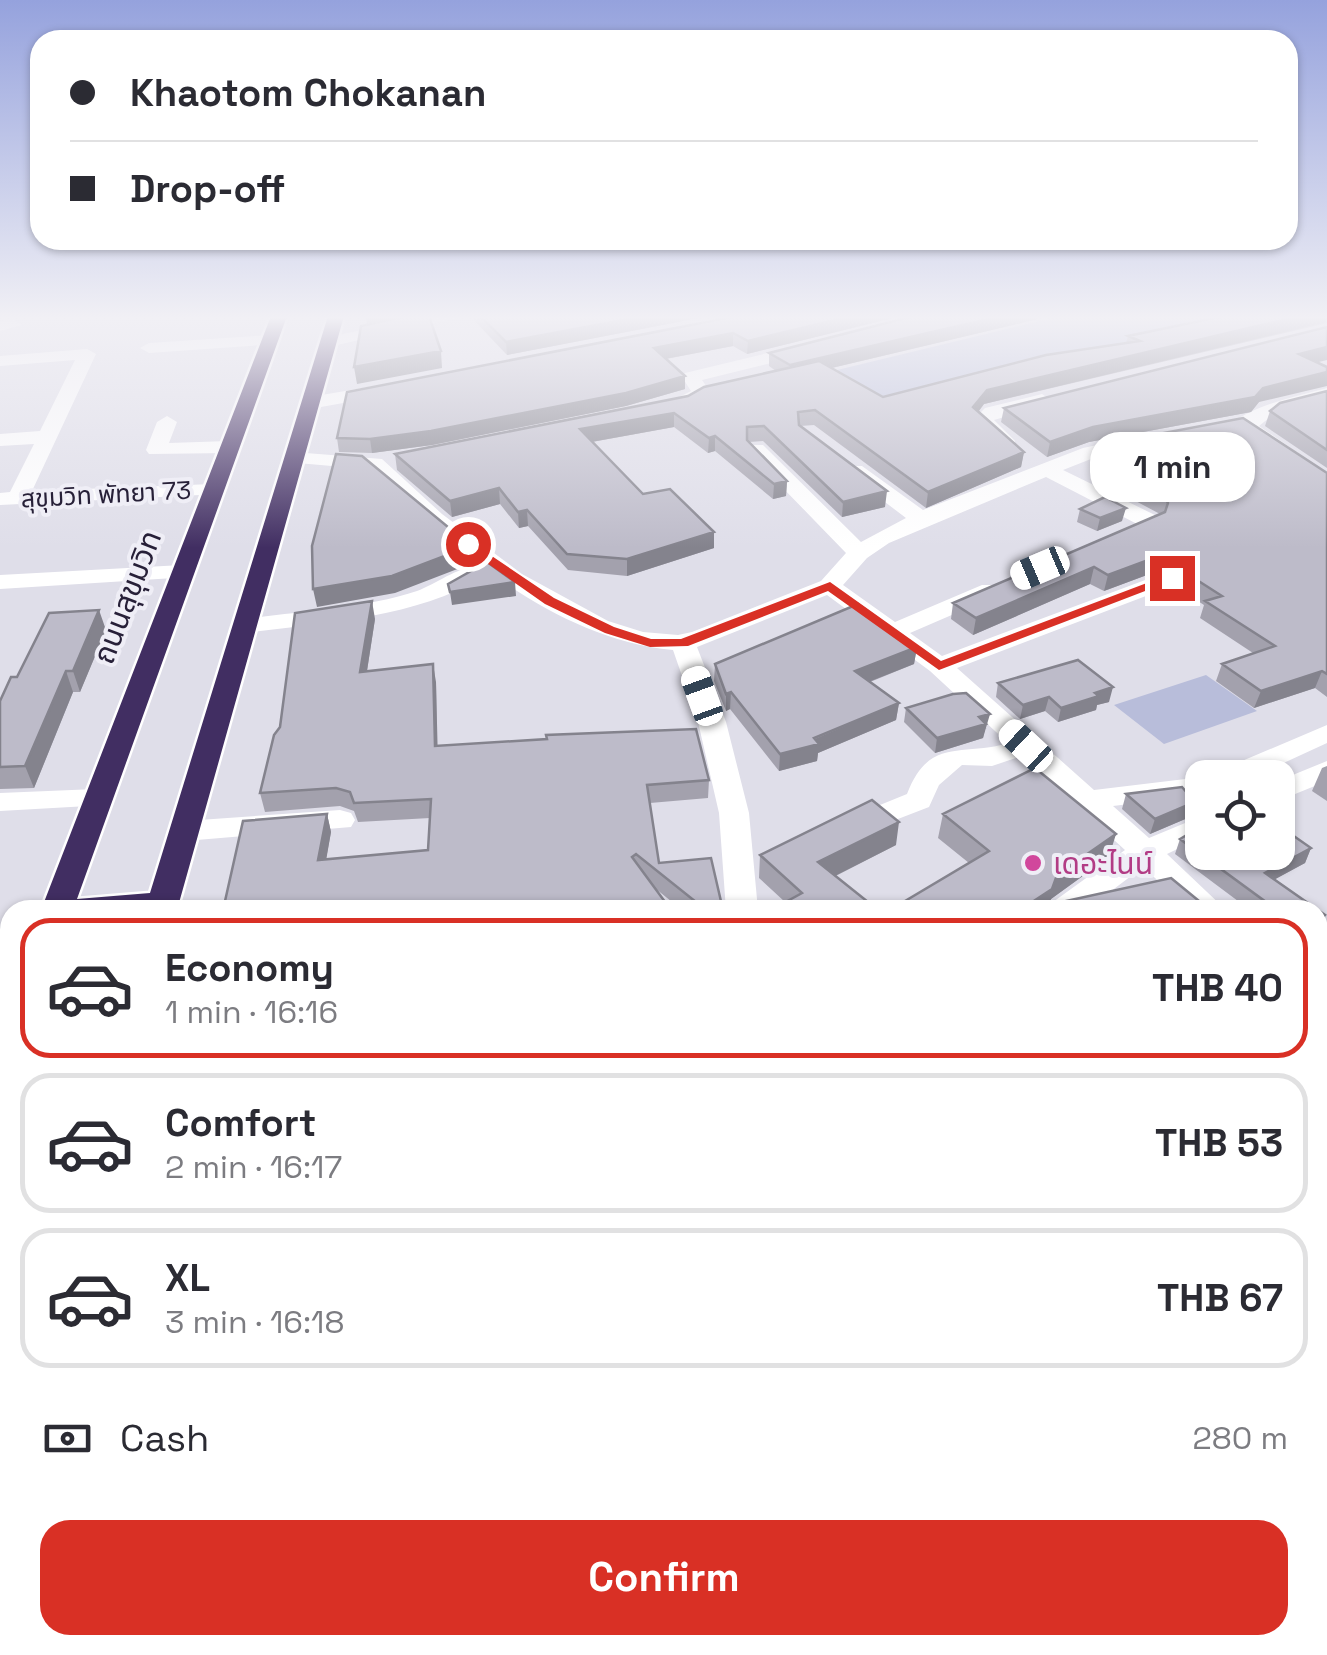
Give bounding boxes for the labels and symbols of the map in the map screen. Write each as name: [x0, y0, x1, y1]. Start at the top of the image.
callout: 1 min: [1090, 433, 1254, 503]
street label: สุขุมวิท พัทยา 73: [20, 474, 192, 514]
route start: [446, 522, 491, 567]
street label: ถนนสุขุมวิท: [84, 525, 170, 669]
car: [1007, 542, 1073, 594]
route end: [1150, 556, 1195, 601]
car: [678, 663, 726, 729]
car: [994, 715, 1058, 777]
place label: เดอะไนน์: [1053, 844, 1153, 883]
marker: เดอะไนน์: [1022, 852, 1044, 874]

